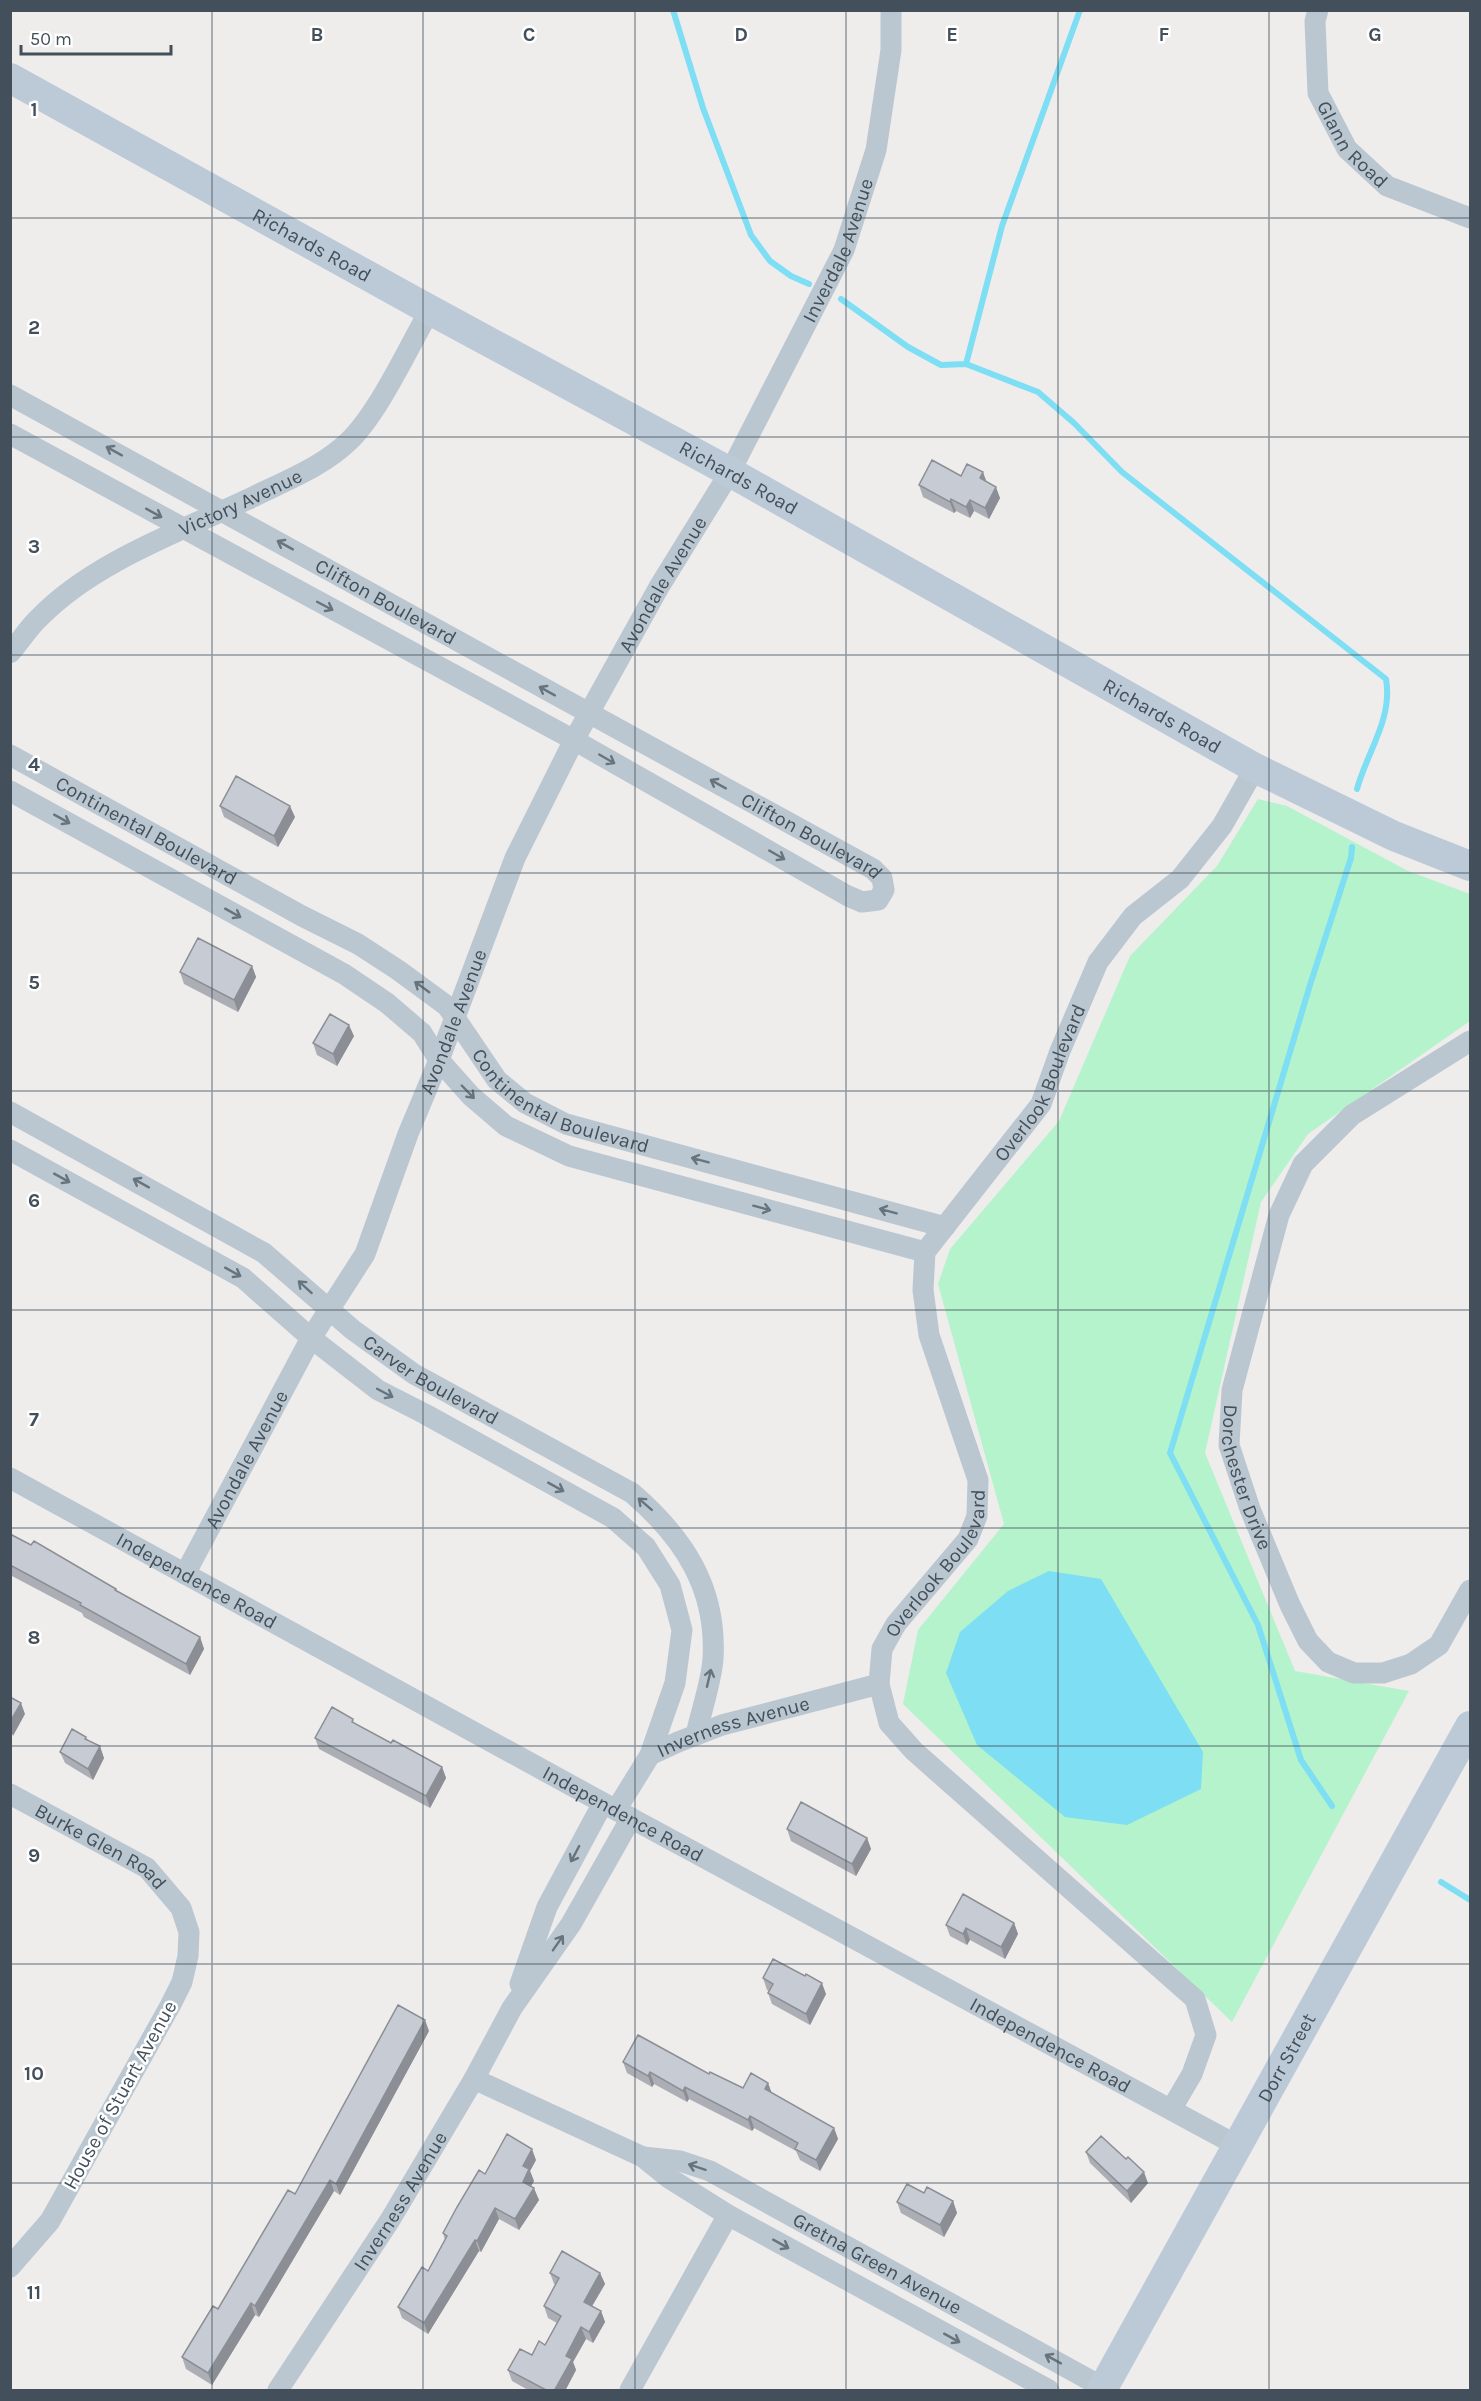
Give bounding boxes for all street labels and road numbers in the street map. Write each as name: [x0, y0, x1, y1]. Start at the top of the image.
street label: Glann Road: [1313, 97, 1393, 193]
street label: Inverdale Avenue: [797, 175, 878, 326]
street label: Richards Road: [249, 203, 375, 287]
street label: Richards Road: [675, 435, 802, 519]
street label: Victory Avenue: [175, 464, 306, 541]
street label: Avondale Avenue: [614, 512, 711, 656]
street label: Clifton Boulevard: [311, 554, 461, 650]
street label: Richards Road: [1099, 673, 1225, 758]
street label: Continental Boulevard: [52, 771, 241, 890]
street label: Clifton Boulevard: [737, 787, 888, 884]
street label: Avondale Avenue: [415, 946, 491, 1098]
street label: Overlook Boulevard: [989, 1001, 1090, 1166]
street label: Continental Boulevard: [467, 1044, 652, 1158]
street label: Carver Boulevard: [359, 1330, 503, 1430]
street label: Avondale Avenue: [200, 1386, 293, 1532]
street label: Dorchester Drive: [1217, 1404, 1277, 1553]
street label: Overlook Boulevard: [880, 1489, 989, 1641]
street label: Independence Road: [113, 1527, 281, 1634]
street label: Inverness Avenue: [653, 1691, 812, 1762]
street label: Independence Road: [539, 1761, 707, 1867]
street label: Burke Glen Road: [31, 1798, 171, 1894]
street label: Independence Road: [966, 1992, 1135, 2098]
street label: House of Stuart Avenue: [58, 1996, 182, 2194]
street label: Dorr Street: [1252, 2009, 1320, 2106]
street label: Inverness Avenue: [348, 2127, 452, 2275]
street label: Gretna Green Avenue: [789, 2208, 966, 2319]

